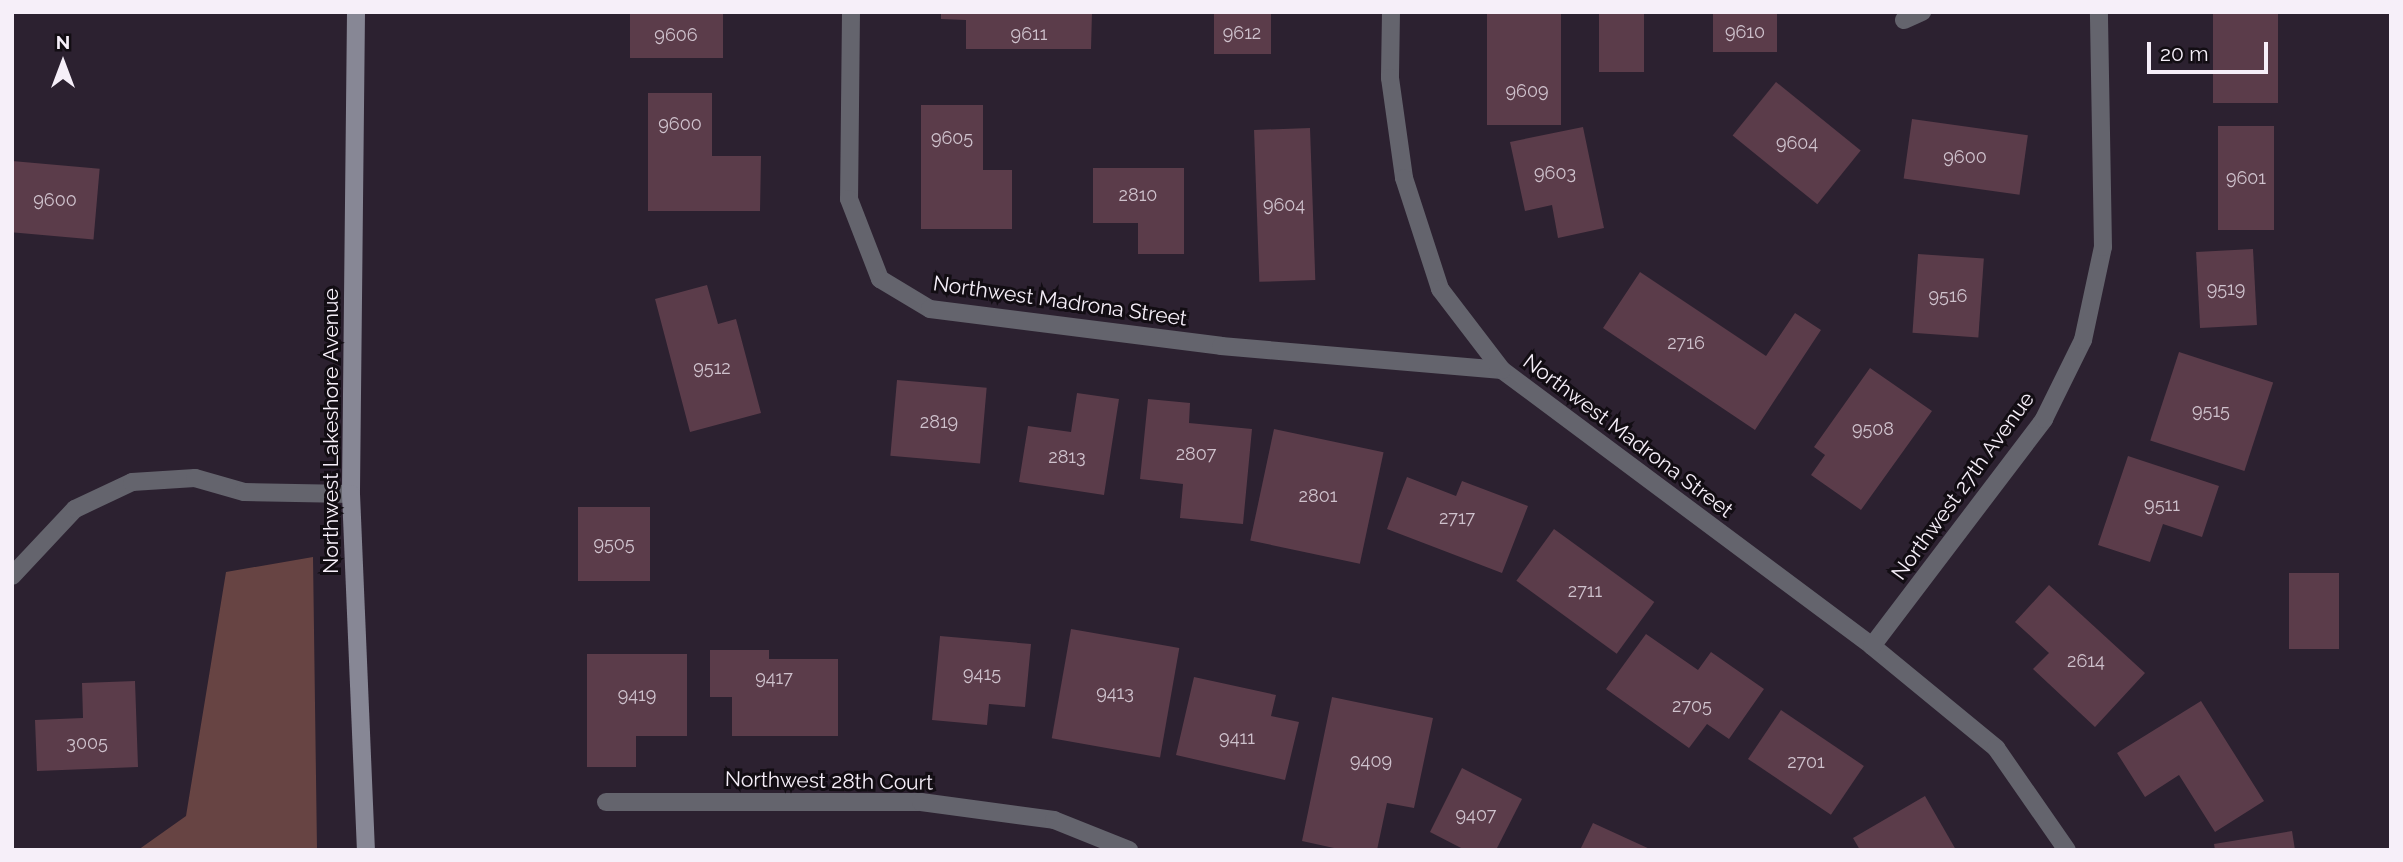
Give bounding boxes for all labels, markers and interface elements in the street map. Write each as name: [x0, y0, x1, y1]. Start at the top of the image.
house number: 9610: [1725, 21, 1765, 43]
house number: 9612: [1223, 22, 1261, 44]
house number: 9611: [1011, 23, 1047, 45]
house number: 9606: [654, 24, 698, 46]
north arrow: [28, 28, 98, 98]
scale bar: [2151, 28, 2272, 72]
text: N: [56, 31, 70, 53]
text: 20 m: [2160, 41, 2208, 66]
house number: 9609: [1506, 80, 1548, 102]
house number: 9600: [658, 113, 702, 135]
house number: 9605: [931, 127, 973, 149]
house number: 9604: [1776, 132, 1818, 154]
house number: 9600: [1943, 146, 1987, 168]
house number: 9603: [1534, 162, 1576, 184]
house number: 9601: [2226, 167, 2266, 189]
house number: 2810: [1119, 184, 1157, 206]
house number: 9600: [33, 189, 77, 211]
house number: 9604: [1263, 194, 1305, 216]
street label: Northwest Madrona Street: [931, 271, 1189, 331]
house number: 9519: [2207, 278, 2245, 300]
house number: 9516: [1929, 285, 1967, 307]
street label: Northwest Lakeshore Avenue: [318, 288, 344, 574]
house number: 2716: [1667, 332, 1705, 354]
street label: Northwest Madrona Street: [1518, 349, 1738, 523]
house number: 9512: [693, 357, 731, 379]
street label: Northwest 27th Avenue: [1886, 387, 2040, 585]
house number: 9515: [2192, 400, 2230, 422]
house number: 2819: [920, 411, 958, 433]
house number: 9508: [1852, 418, 1894, 440]
house number: 2807: [1176, 443, 1216, 465]
house number: 2813: [1048, 446, 1086, 468]
house number: 2801: [1299, 485, 1337, 507]
house number: 9511: [2144, 494, 2180, 516]
house number: 2717: [1439, 507, 1475, 529]
house number: 9505: [593, 533, 635, 555]
house number: 2711: [1568, 580, 1602, 602]
house number: 2614: [2067, 650, 2105, 672]
house number: 9415: [963, 663, 1001, 685]
house number: 9417: [755, 667, 793, 689]
house number: 9413: [1096, 682, 1134, 704]
house number: 9419: [618, 684, 656, 706]
house number: 2705: [1672, 695, 1712, 717]
house number: 9411: [1219, 727, 1255, 749]
house number: 3005: [66, 732, 108, 754]
house number: 9409: [1350, 750, 1392, 772]
house number: 2701: [1787, 751, 1825, 773]
street label: Northwest 28th Court: [725, 767, 933, 795]
house number: 9407: [1456, 804, 1496, 826]

